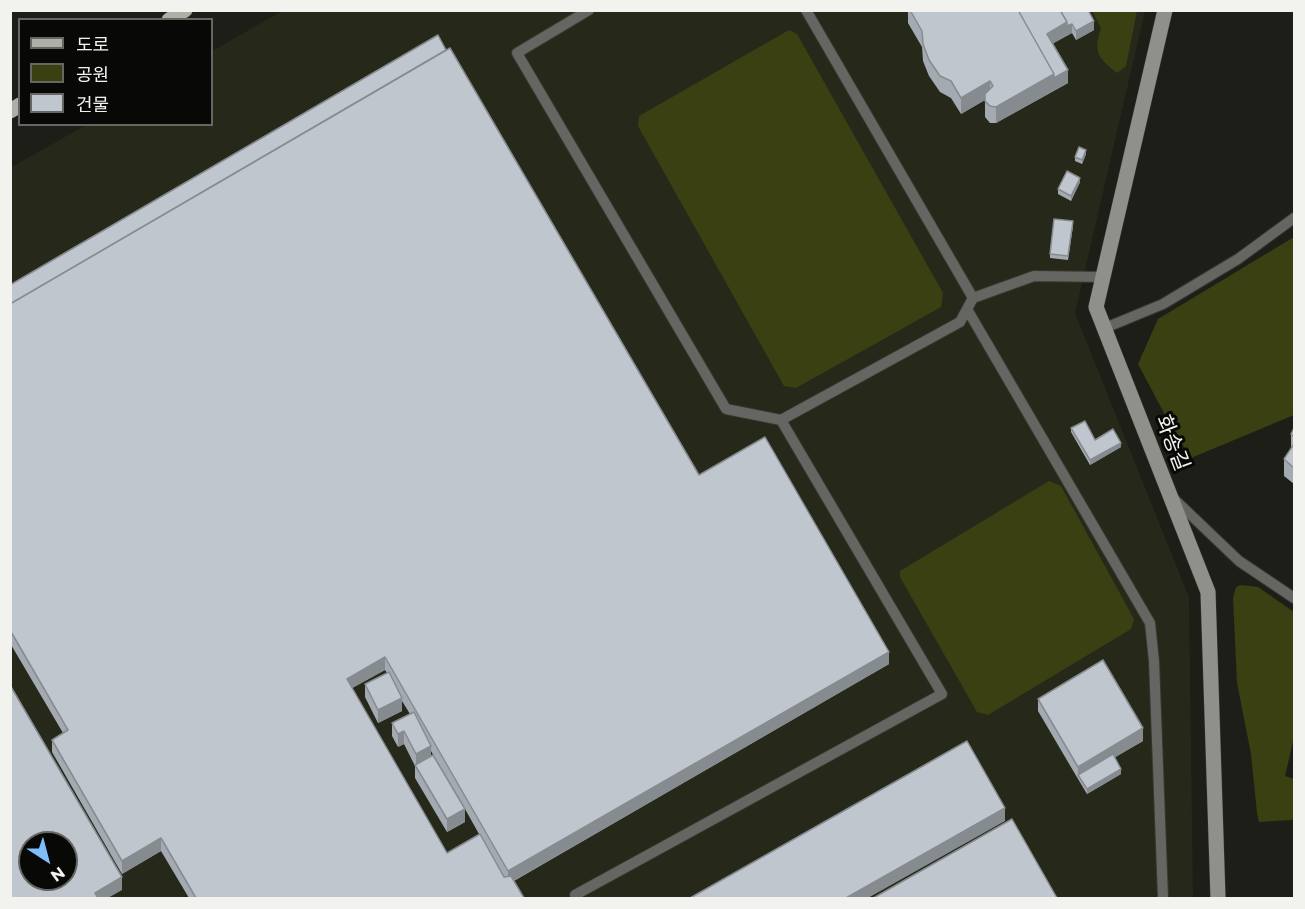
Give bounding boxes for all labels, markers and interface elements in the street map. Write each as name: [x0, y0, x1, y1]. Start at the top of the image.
legend: [18, 18, 213, 126]
text: 도로: [76, 34, 109, 56]
text: 공원: [76, 64, 109, 86]
text: 건물: [76, 94, 109, 116]
street label: 화송길: [1150, 411, 1194, 475]
north arrow: [18, 831, 78, 891]
text: N: [47, 863, 69, 886]

